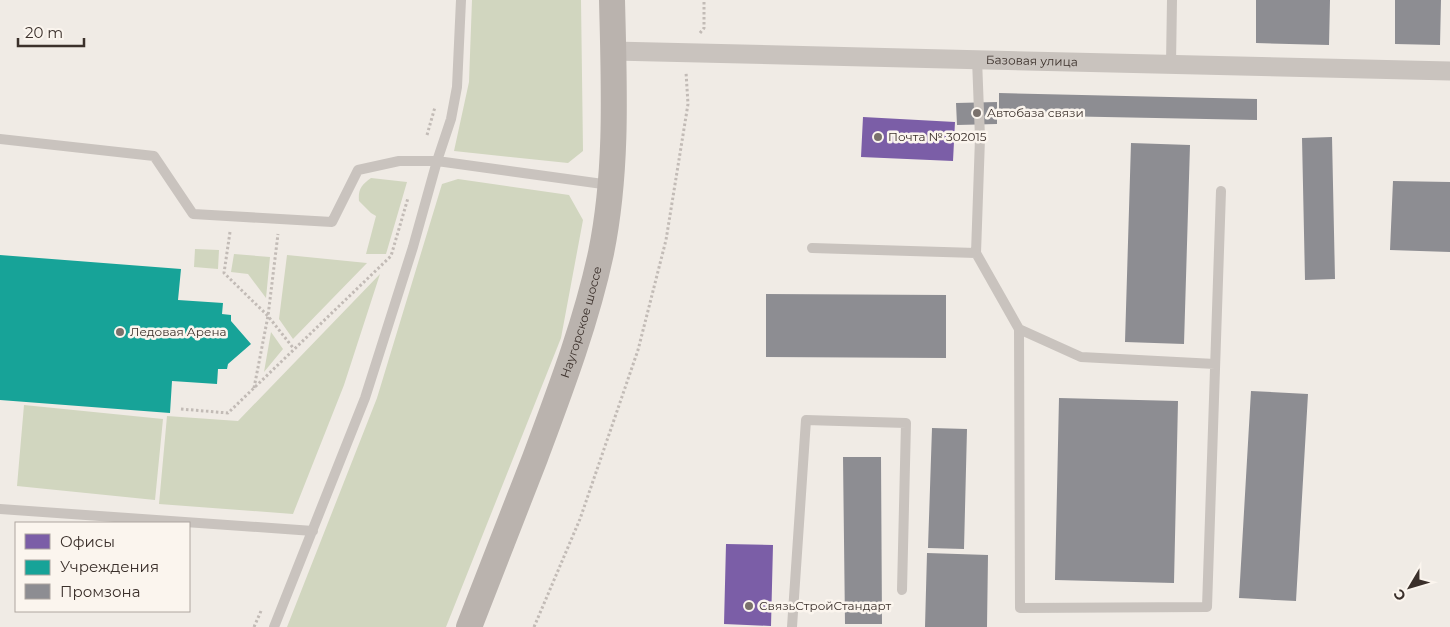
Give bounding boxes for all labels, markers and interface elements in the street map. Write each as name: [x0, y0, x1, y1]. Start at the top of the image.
scale bar: [18, 15, 84, 47]
text: 20 m: [25, 23, 63, 42]
street label: Базовая улица: [986, 52, 1078, 69]
place label: Автобаза связи: [987, 105, 1084, 120]
marker: Автобаза связи: [971, 107, 983, 119]
place label: Почта № 302015: [888, 129, 987, 144]
marker: Почта № 302015: [872, 131, 884, 143]
street label: Наугорское шоссе: [557, 265, 605, 380]
place label: Ледовая Арена: [130, 324, 227, 339]
marker: Ледовая Арена: [114, 326, 126, 338]
legend: [15, 522, 190, 612]
text: Офисы: [60, 532, 115, 551]
text: Учреждения: [60, 557, 159, 576]
north arrow: [1385, 562, 1435, 612]
text: Промзона: [60, 582, 140, 601]
text: С: [1390, 585, 1410, 605]
place label: СвязьСтройСтандарт: [759, 598, 892, 613]
marker: СвязьСтройСтандарт: [743, 600, 755, 612]

